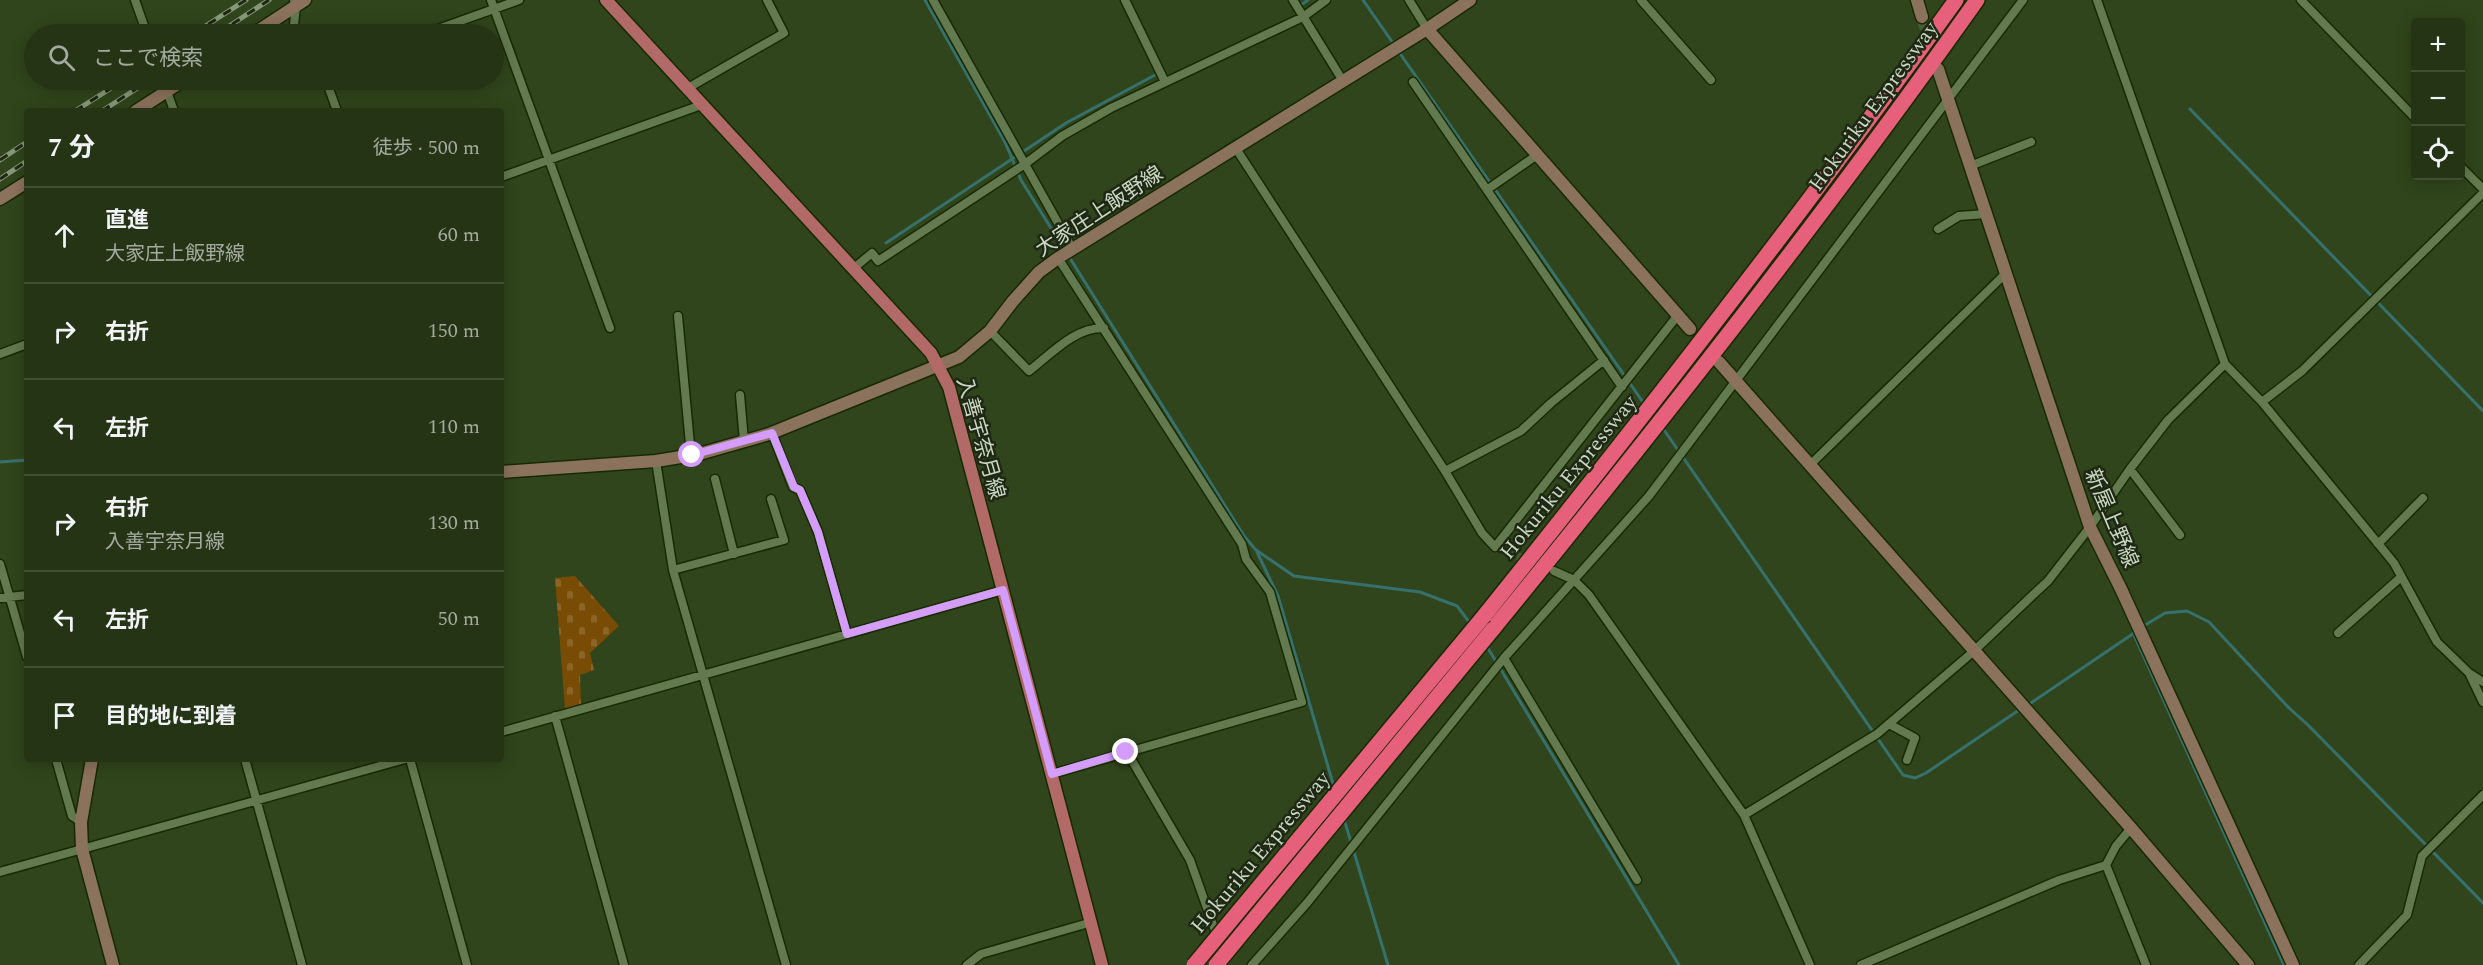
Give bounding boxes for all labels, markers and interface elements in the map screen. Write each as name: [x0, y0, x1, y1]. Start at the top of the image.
street label: Hokuriku Expressway: [1801, 14, 1947, 198]
map controls: [2411, 18, 2465, 180]
button: +: [2411, 18, 2465, 72]
search box: [24, 24, 504, 90]
icon: search: [45, 41, 78, 74]
text: ここで検索: [93, 42, 203, 75]
button: −: [2411, 72, 2465, 126]
button: locate: [2411, 126, 2465, 180]
text: 7 分: [48, 128, 95, 168]
text: 徒歩 · 500 m: [373, 133, 480, 163]
street label: 大家庄上飯野線: [1029, 158, 1170, 265]
text: 直進: [105, 204, 149, 237]
icon: ahead: [48, 219, 81, 252]
text: 60 m: [438, 220, 480, 250]
text: 大家庄上飯野線: [105, 239, 245, 269]
icon: right: [48, 315, 81, 348]
text: 右折: [105, 316, 149, 349]
text: 150 m: [428, 316, 480, 346]
street label: 入善宇奈月線: [947, 373, 1013, 503]
street label: Hokuriku Expressway: [1492, 388, 1646, 567]
icon: left: [48, 411, 81, 444]
text: 左折: [105, 412, 149, 445]
text: 110 m: [428, 412, 480, 442]
route start: [678, 441, 704, 467]
street label: 新屋上野線: [2076, 464, 2146, 573]
text: 右折: [105, 492, 149, 525]
icon: right: [48, 507, 81, 540]
text: 130 m: [428, 508, 480, 538]
text: 入善宇奈月線: [105, 527, 225, 557]
icon: left: [48, 603, 81, 636]
text: 左折: [105, 604, 149, 637]
text: 50 m: [438, 604, 480, 634]
icon: arrive: [48, 699, 81, 732]
text: 目的地に到着: [105, 700, 237, 733]
route end: [1112, 738, 1138, 764]
street label: Hokuriku Expressway: [1183, 764, 1339, 941]

